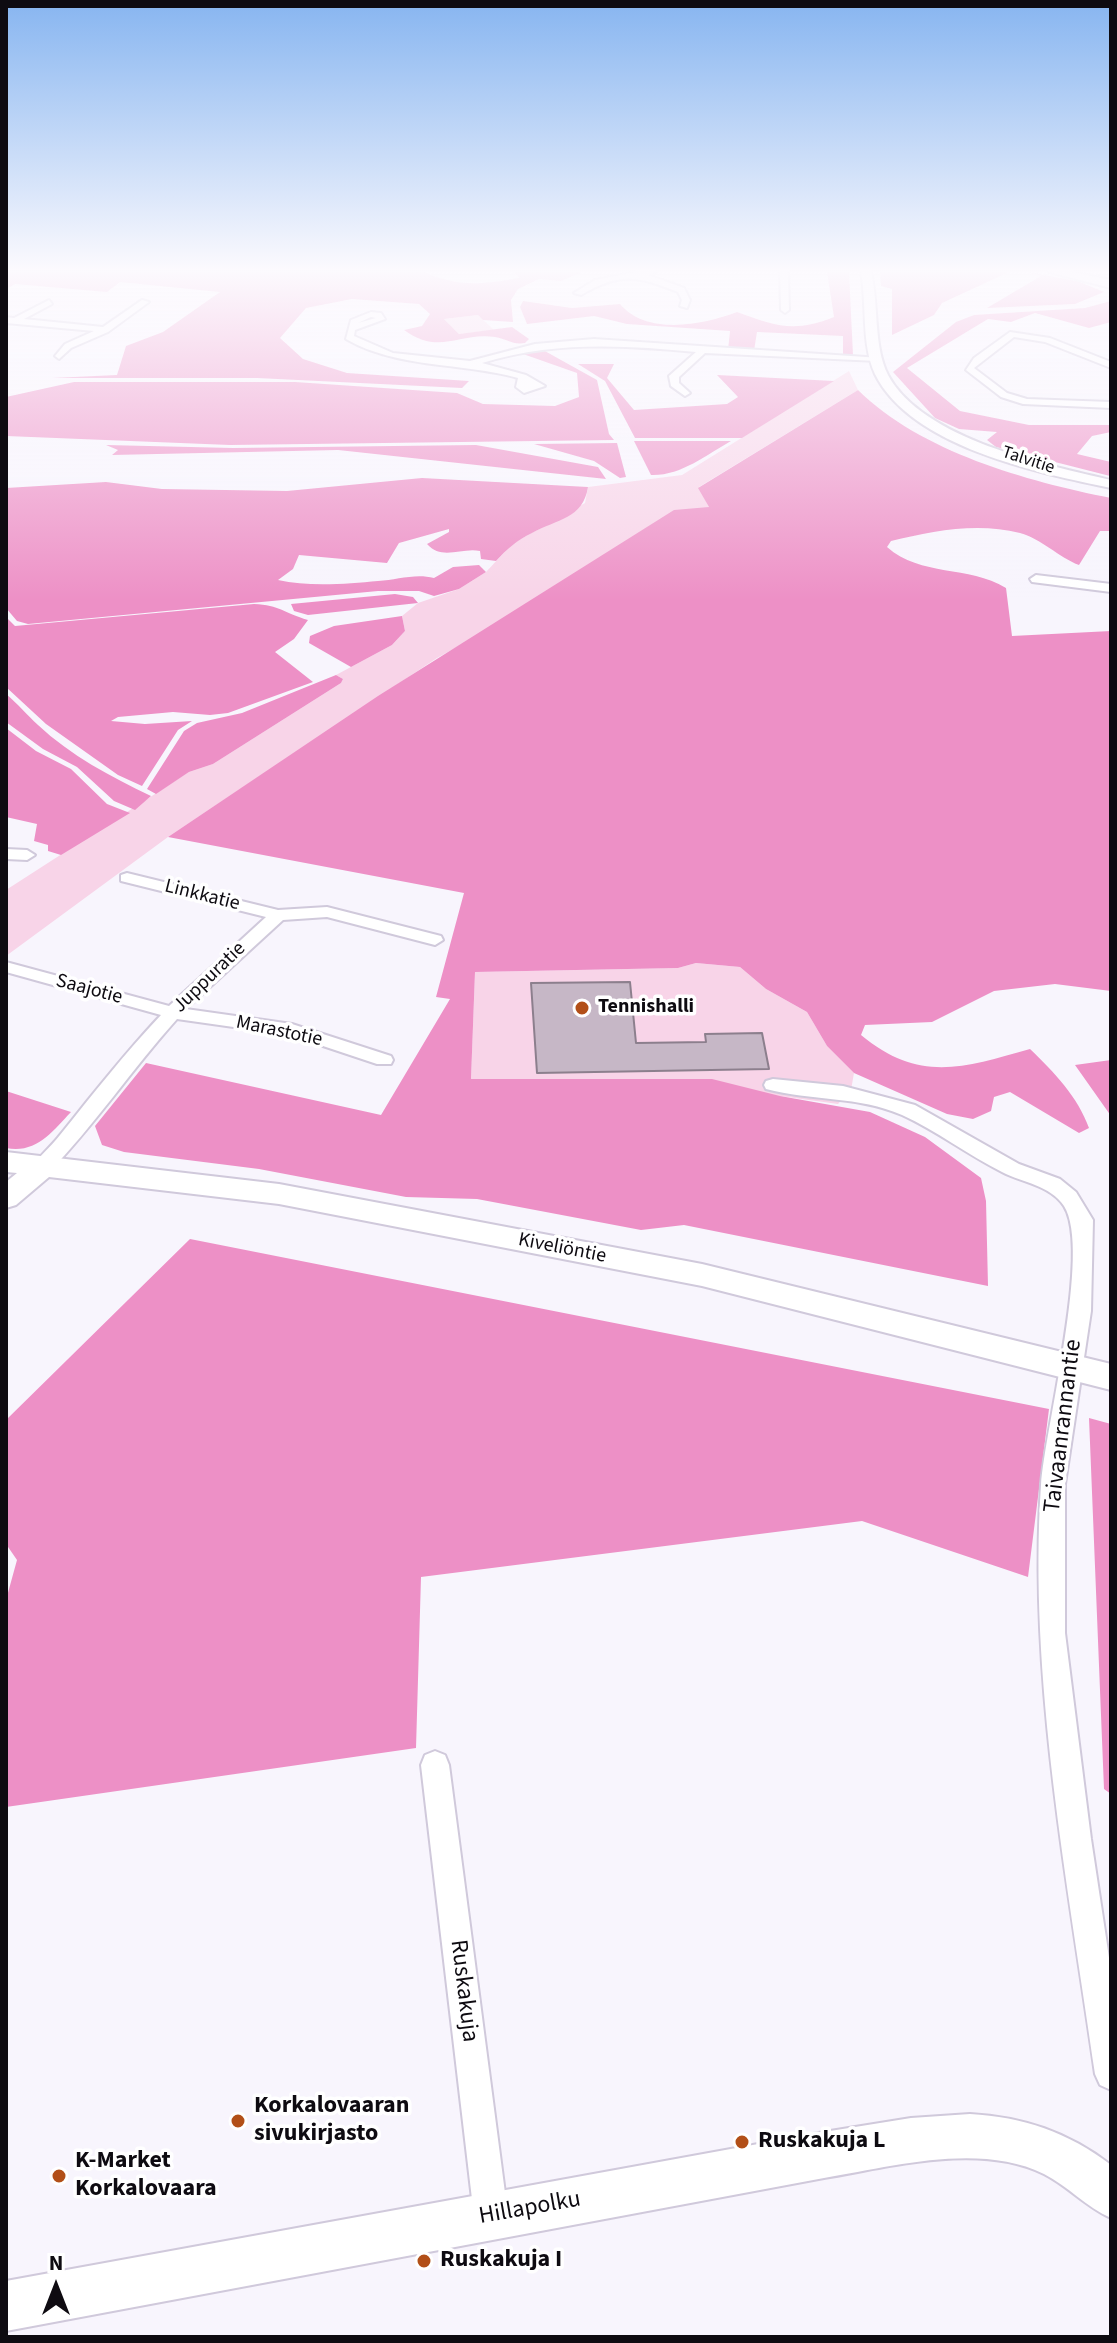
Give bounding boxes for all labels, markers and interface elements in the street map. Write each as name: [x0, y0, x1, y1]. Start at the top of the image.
street label: Talvitie: [999, 442, 1057, 480]
street label: Linkkatie: [162, 875, 242, 917]
street label: Juppuratie: [169, 938, 251, 1018]
street label: Saajotie: [53, 970, 125, 1010]
place label: Tennishalli: [598, 996, 694, 1020]
marker: Tennishalli: [573, 999, 591, 1017]
street label: Marastotie: [234, 1011, 324, 1053]
street label: Kiveliöntie: [516, 1229, 608, 1269]
street label: Taivaanrannantie: [1039, 1338, 1089, 1514]
street label: Ruskakuja: [442, 1938, 484, 2044]
place label: Korkalovaaran sivukirjasto: [254, 2093, 409, 2149]
marker: Korkalovaaran sivukirjasto: [229, 2112, 247, 2130]
place label: Ruskakuja L: [758, 2128, 885, 2156]
marker: Ruskakuja L: [733, 2133, 751, 2151]
place label: K-Market Korkalovaara: [75, 2148, 217, 2204]
marker: K-Market Korkalovaara: [50, 2167, 68, 2185]
street label: Hillapolku: [477, 2186, 583, 2232]
north arrow: [16, 2247, 96, 2327]
text: N: [49, 2247, 63, 2279]
place label: Ruskakuja I: [440, 2247, 562, 2275]
marker: Ruskakuja I: [415, 2252, 433, 2270]

